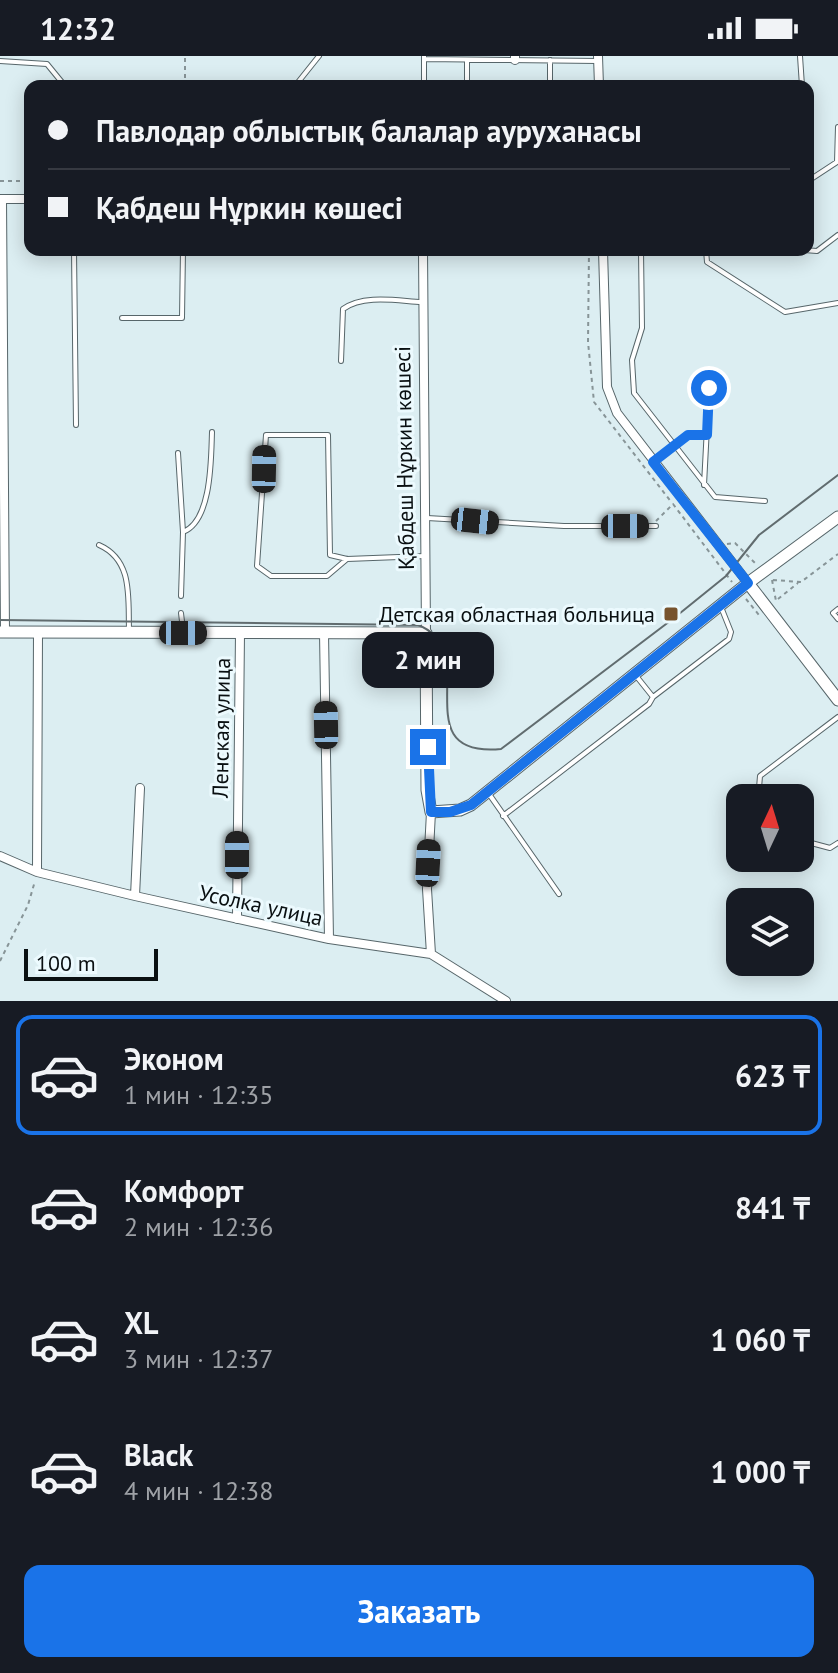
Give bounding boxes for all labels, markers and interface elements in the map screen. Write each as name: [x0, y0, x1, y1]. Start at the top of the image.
text: 12:32: [40, 9, 116, 48]
text: Павлодар облыстық балалар ауруханасы: [96, 111, 642, 150]
text: Қабдеш Нұркин көшесі: [96, 188, 403, 227]
street label: Қабдеш Нұркин көшесі: [388, 346, 420, 570]
route start: [691, 370, 727, 406]
car: [252, 445, 276, 493]
car: [450, 507, 500, 535]
car: [601, 514, 649, 538]
place label: Детская областная больница: [379, 600, 655, 628]
marker: Детская областная больница: [662, 605, 680, 623]
car: [159, 621, 207, 645]
callout: 2 мин: [362, 631, 494, 687]
text: 2 мин: [395, 643, 461, 676]
street label: Ленская улица: [206, 658, 236, 799]
car: [314, 701, 338, 749]
route end: [410, 729, 446, 765]
north arrow: [726, 784, 814, 872]
map controls: [726, 784, 814, 976]
car: [225, 831, 249, 879]
car: [415, 838, 441, 888]
street label: Усолка улица: [196, 878, 326, 932]
button: layers: [726, 888, 814, 976]
scale bar: [24, 945, 158, 981]
text: 100 m: [36, 949, 96, 977]
icon: car: [28, 1039, 100, 1111]
text: Эконом: [124, 1039, 224, 1078]
text: 623 ₸: [735, 1056, 810, 1095]
text: 1 мин · 12:35: [124, 1078, 273, 1111]
icon: car: [28, 1171, 100, 1243]
text: Комфорт: [124, 1171, 243, 1210]
text: 841 ₸: [735, 1188, 810, 1227]
text: 2 мин · 12:36: [124, 1210, 273, 1243]
icon: car: [28, 1303, 100, 1375]
text: XL: [124, 1303, 158, 1342]
text: 1 060 ₸: [710, 1320, 810, 1359]
text: 3 мин · 12:37: [124, 1342, 273, 1375]
icon: car: [28, 1435, 100, 1507]
text: Black: [124, 1435, 193, 1474]
text: 1 000 ₸: [710, 1452, 810, 1491]
text: 4 мин · 12:38: [124, 1474, 273, 1507]
button: Заказать: [24, 1565, 814, 1657]

